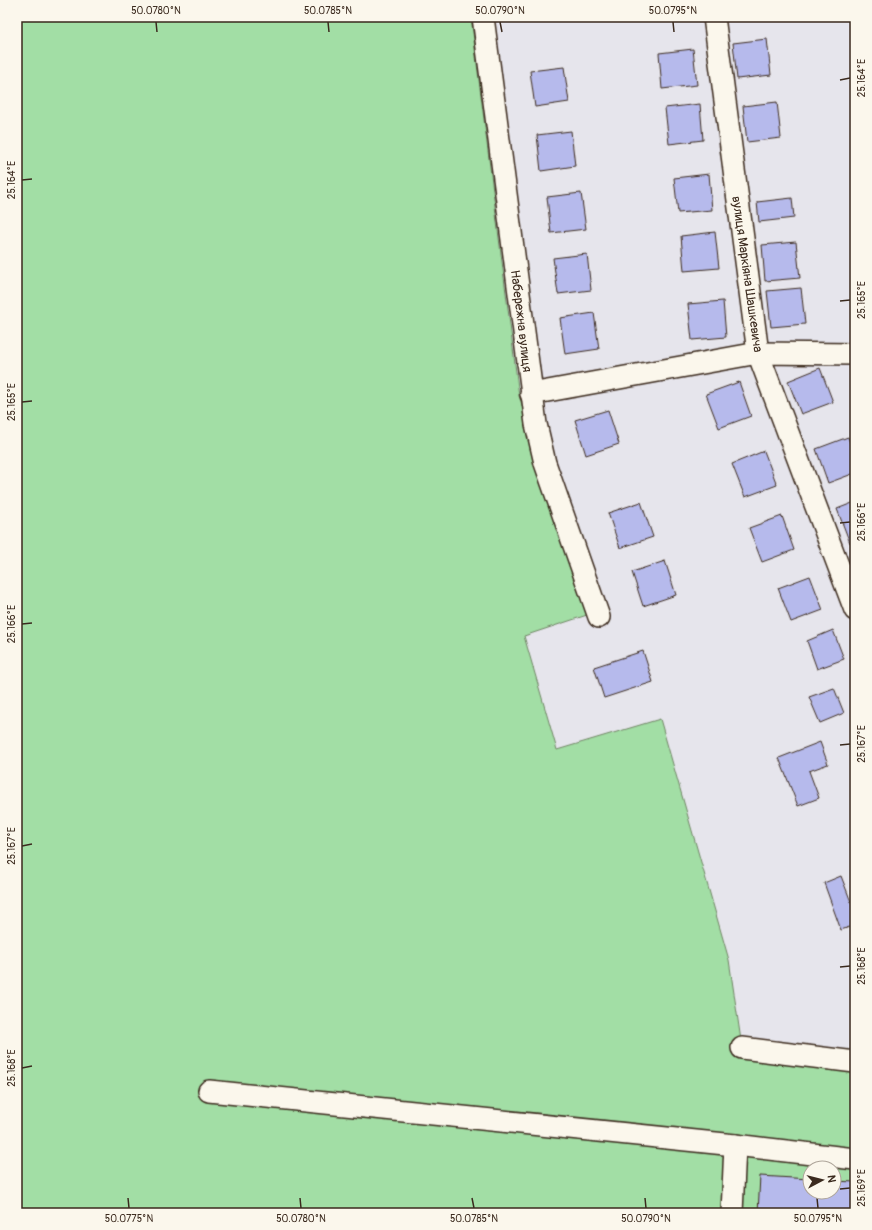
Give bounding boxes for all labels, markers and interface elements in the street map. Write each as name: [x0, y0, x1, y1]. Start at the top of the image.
text: 50.0780°N: [131, 5, 181, 17]
text: 50.0785°N: [304, 5, 352, 17]
text: 50.0790°N: [475, 5, 525, 17]
text: 50.0795°N: [649, 5, 697, 17]
text: 25.164°E: [856, 59, 868, 97]
text: 25.164°E: [6, 161, 18, 199]
street label: вулиця Маркіяна Шашкевича: [728, 195, 766, 353]
street label: Набережна вулиця: [507, 269, 535, 373]
text: 25.165°E: [856, 281, 868, 319]
text: 25.165°E: [6, 383, 18, 421]
text: 25.166°E: [856, 503, 868, 541]
text: 25.166°E: [6, 605, 18, 643]
text: 25.167°E: [856, 725, 868, 763]
text: 25.167°E: [6, 827, 18, 865]
text: 25.168°E: [856, 947, 868, 985]
text: 25.168°E: [6, 1049, 18, 1087]
north arrow: [802, 1160, 842, 1200]
text: 25.169°E: [856, 1169, 868, 1207]
text: N: [825, 1174, 838, 1184]
text: 50.0775°N: [105, 1213, 153, 1225]
text: 50.0780°N: [276, 1213, 326, 1225]
text: 50.0785°N: [450, 1213, 498, 1225]
text: 50.0790°N: [621, 1213, 671, 1225]
text: 50.0795°N: [794, 1213, 842, 1225]

